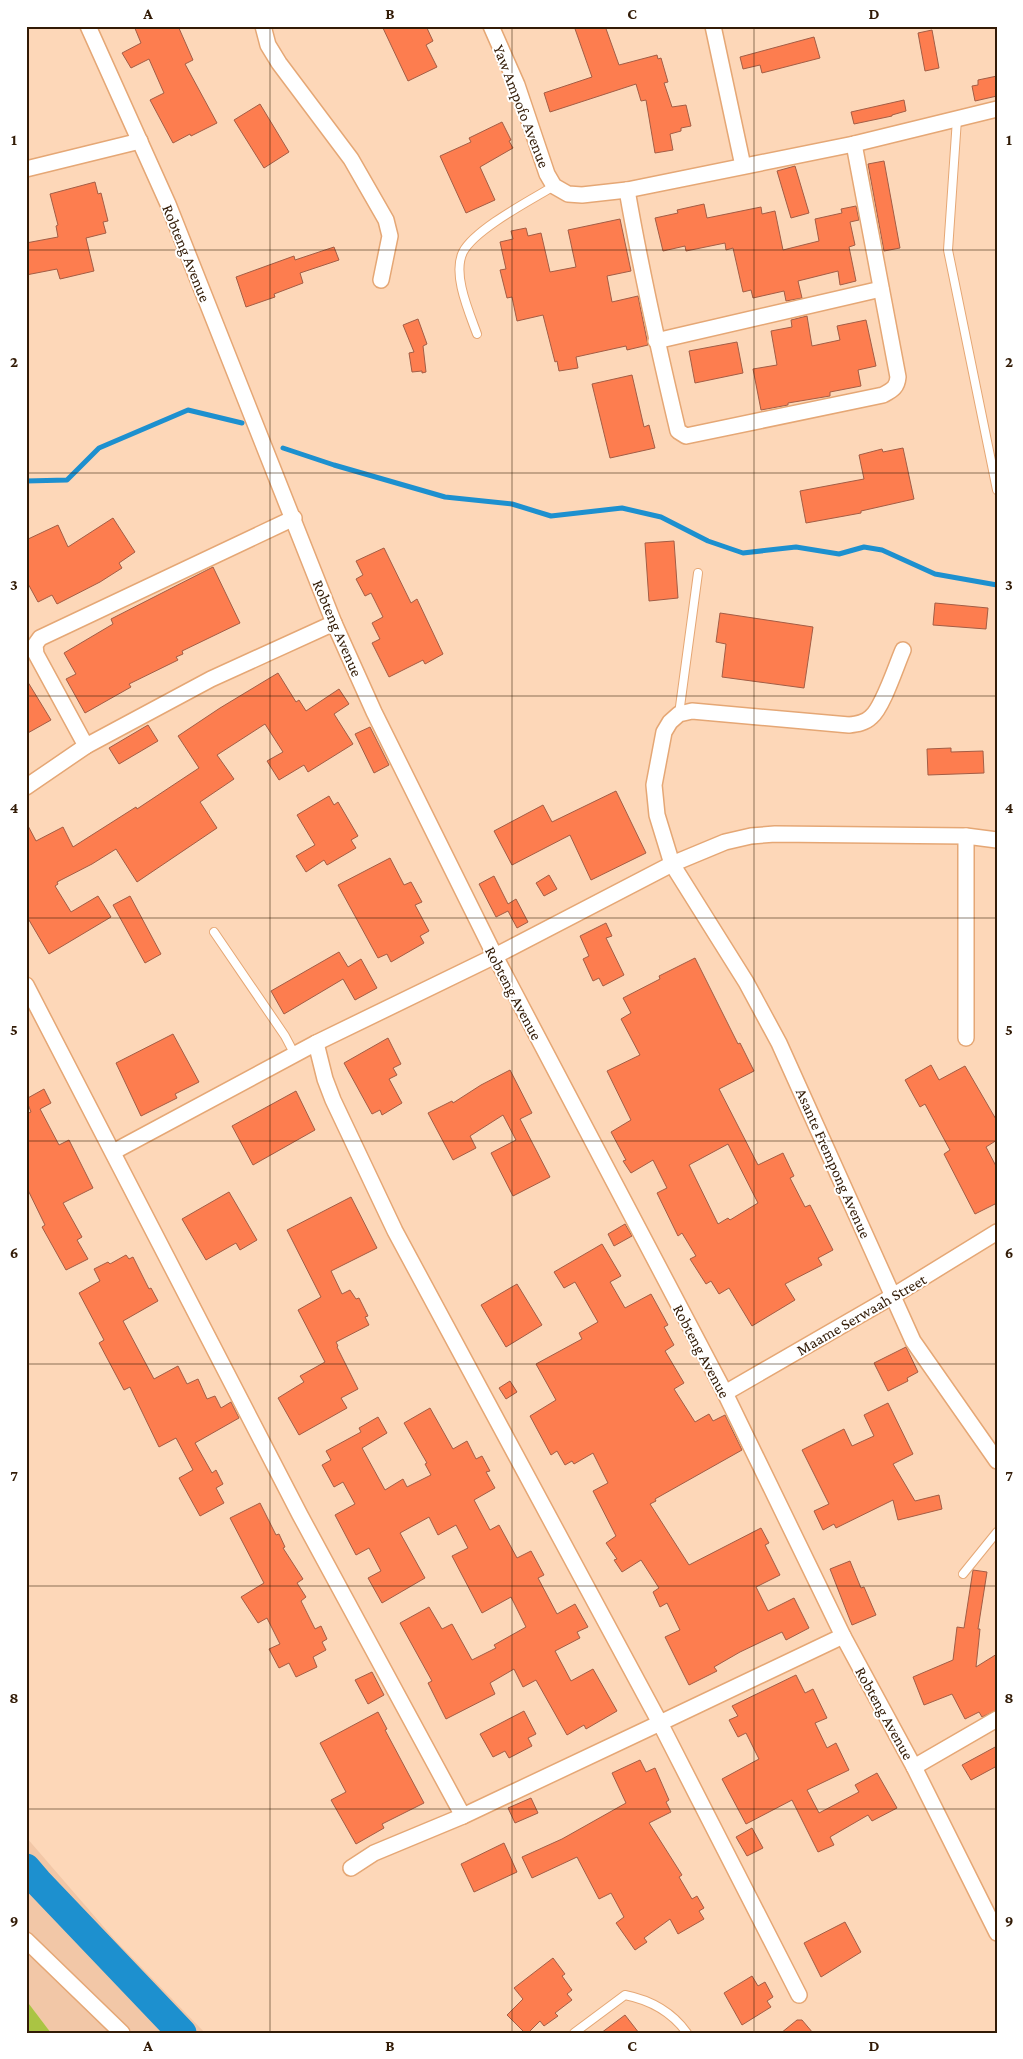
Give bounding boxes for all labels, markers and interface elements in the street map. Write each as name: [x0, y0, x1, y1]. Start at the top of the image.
text: A: [142, 5, 153, 22]
text: B: [385, 5, 395, 22]
text: C: [627, 5, 637, 22]
text: D: [868, 5, 880, 22]
street label: Yaw Ampofo Avenue: [489, 42, 553, 171]
text: 1: [11, 131, 17, 148]
text: 1: [1006, 131, 1012, 148]
street label: Robteng Avenue: [158, 202, 214, 305]
text: 2: [10, 353, 18, 370]
text: 2: [1005, 353, 1013, 370]
text: 3: [10, 576, 18, 593]
text: 3: [1005, 576, 1013, 593]
street label: Robteng Avenue: [309, 577, 366, 680]
text: 4: [10, 799, 19, 816]
text: 4: [1005, 799, 1014, 816]
street label: Robteng Avenue: [481, 944, 545, 1043]
text: 5: [10, 1021, 18, 1038]
text: 5: [1005, 1021, 1013, 1038]
street label: Asante Frempong Avenue: [792, 1086, 874, 1241]
text: 6: [10, 1244, 18, 1261]
text: 6: [1005, 1244, 1013, 1261]
street label: Maame Serwaah Street: [793, 1270, 930, 1358]
street label: Robteng Avenue: [669, 1302, 733, 1401]
text: 7: [10, 1467, 18, 1484]
text: 7: [1005, 1467, 1013, 1484]
street label: Robteng Avenue: [851, 1664, 917, 1763]
text: 8: [9, 1689, 19, 1706]
text: 8: [1004, 1689, 1014, 1706]
text: 9: [10, 1912, 18, 1929]
text: 9: [1005, 1912, 1013, 1929]
text: A: [142, 2037, 153, 2054]
text: B: [385, 2037, 395, 2054]
text: C: [627, 2037, 637, 2054]
text: D: [868, 2037, 880, 2054]

